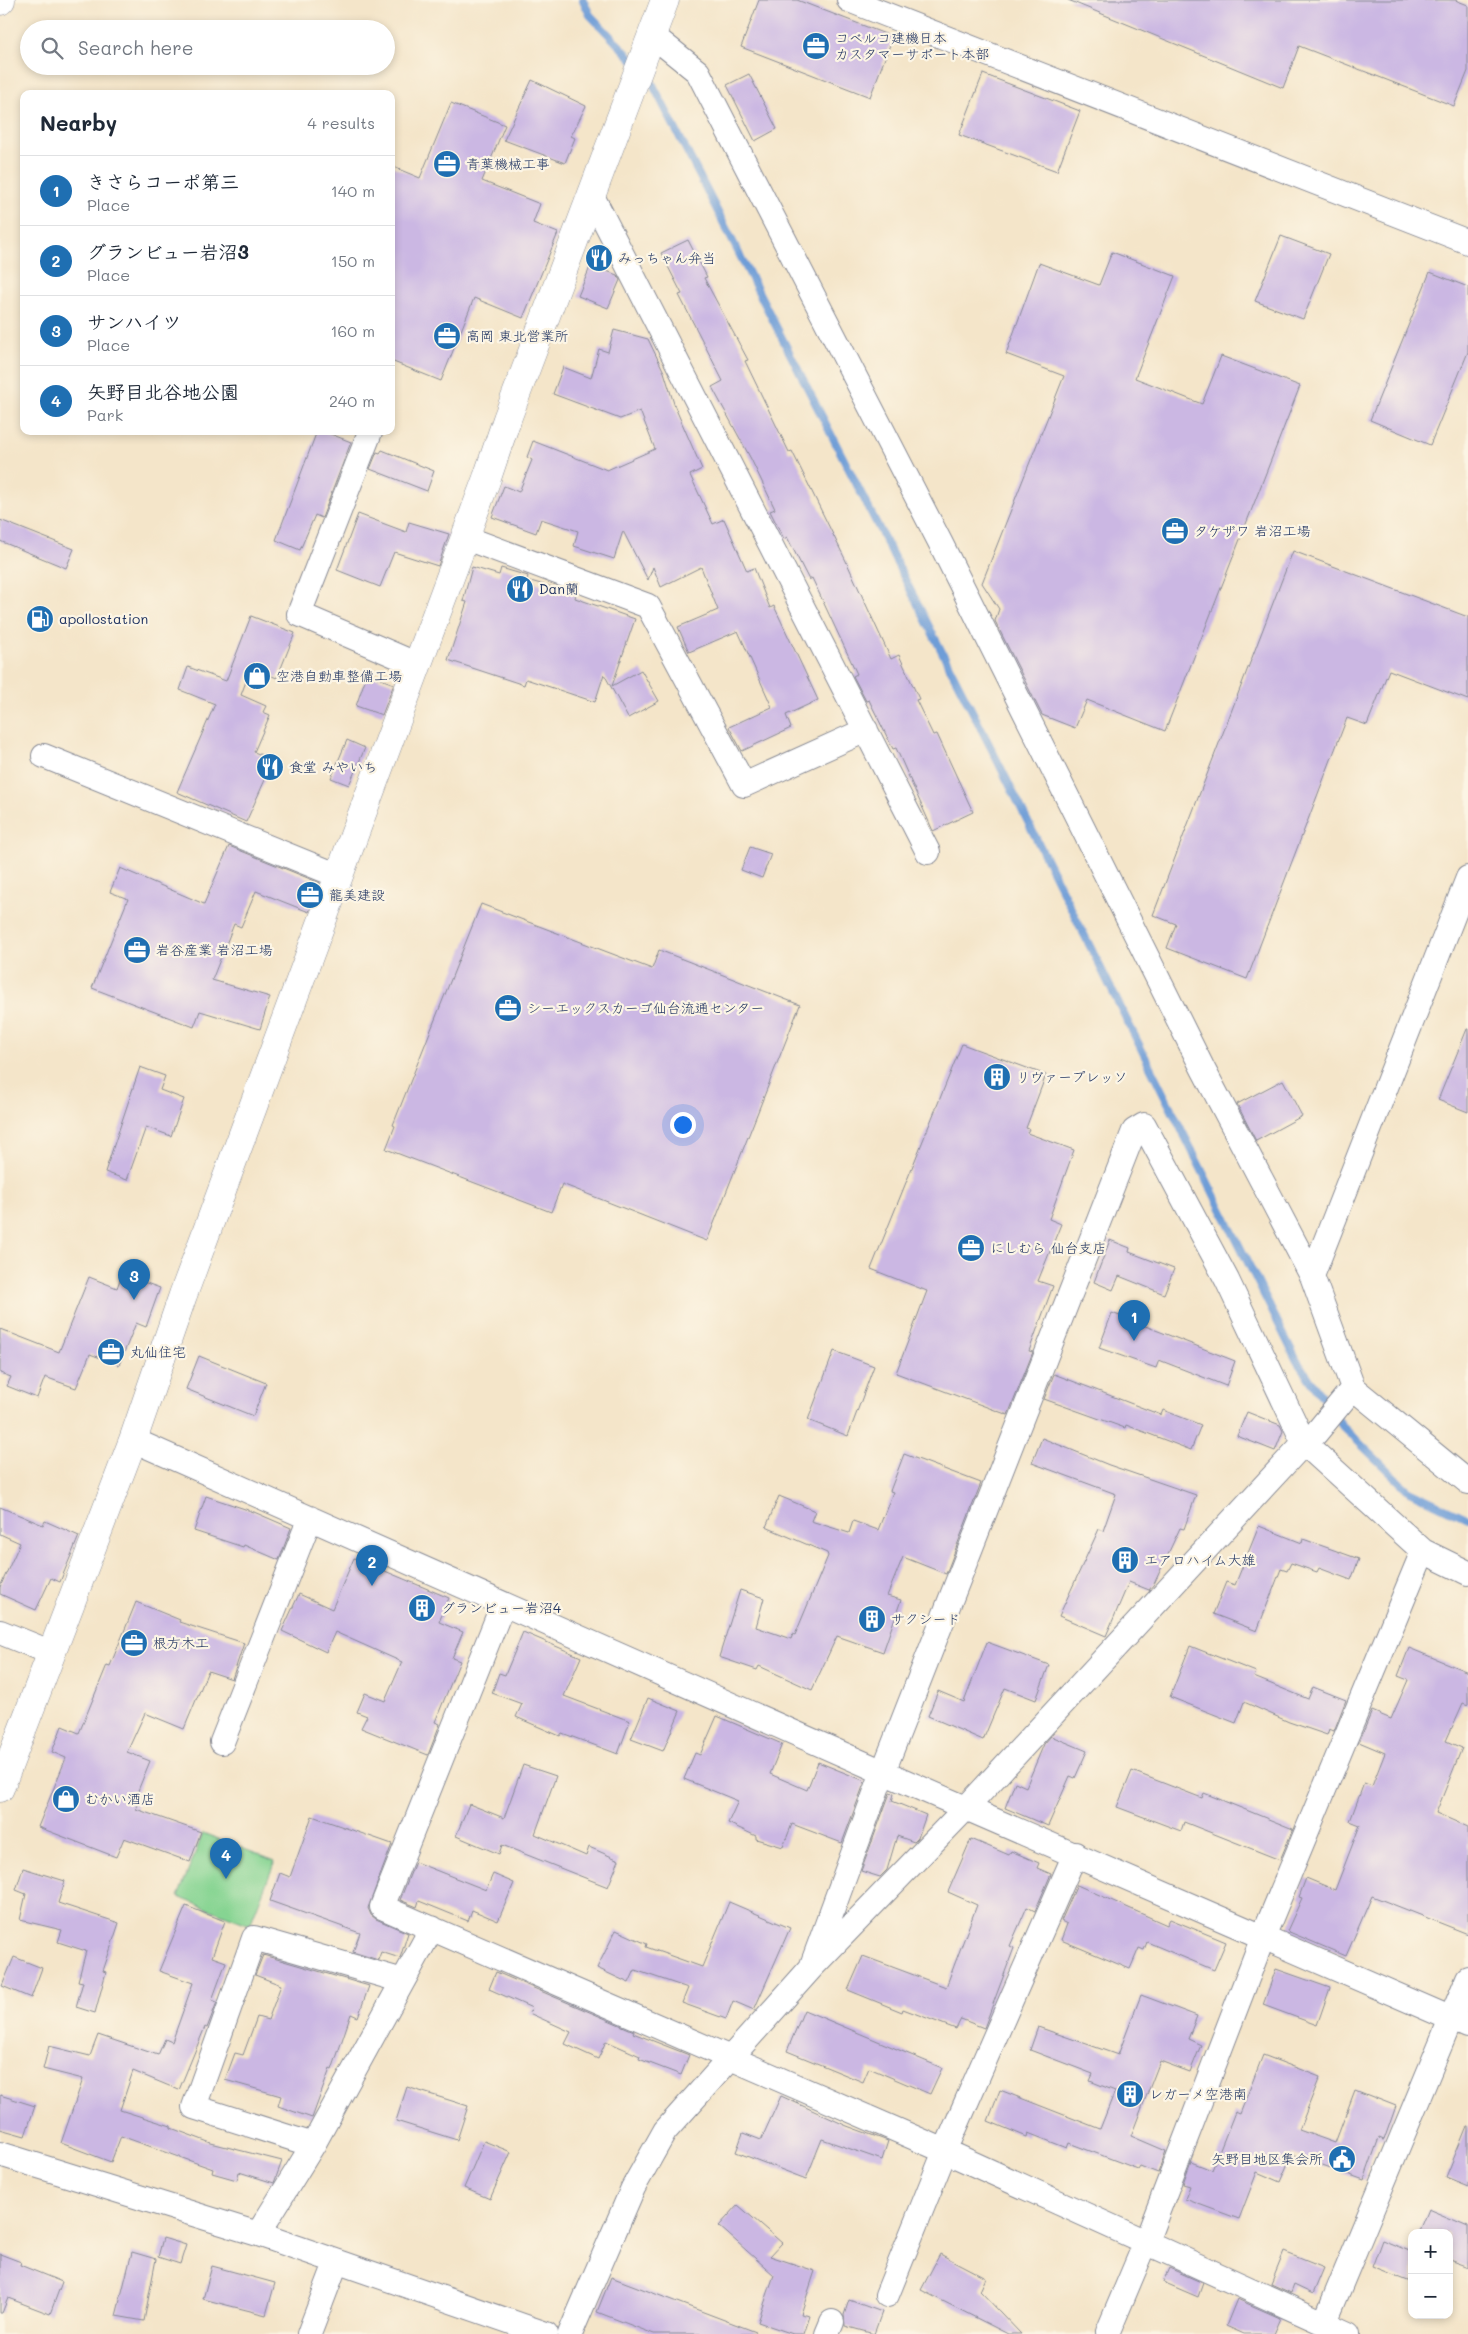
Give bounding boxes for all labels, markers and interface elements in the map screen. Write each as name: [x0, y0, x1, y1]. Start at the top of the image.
search box: [20, 20, 395, 75]
place label: コベルコ建機日本 カスタマーサポート本部: [835, 28, 990, 63]
office icon: コベルコ建機日本 カスタマーサポート本部: [801, 31, 831, 61]
icon: search: [38, 34, 66, 62]
text: Search here: [78, 35, 194, 60]
text: Nearby: [40, 109, 117, 136]
text: 4 results: [307, 112, 375, 133]
office icon: 青葉機械工事: [432, 149, 462, 179]
place label: 青葉機械工事: [466, 154, 550, 173]
text: きさらコーポ第三: [87, 169, 239, 194]
text: 1: [52, 180, 60, 201]
text: 140 m: [331, 180, 375, 201]
text: Place: [87, 194, 130, 215]
text: グランビュー岩沼3: [87, 239, 249, 264]
restaurant icon: みっちゃん弁当: [584, 243, 614, 273]
place label: みっちゃん弁当: [618, 248, 716, 267]
text: 2: [52, 250, 60, 271]
text: 150 m: [331, 250, 375, 271]
text: Place: [87, 264, 130, 285]
text: サンハイツ: [87, 309, 181, 334]
text: 3: [51, 320, 61, 341]
text: 160 m: [330, 320, 375, 341]
office icon: 高岡 東北営業所: [432, 321, 462, 351]
place label: 高岡 東北営業所: [466, 326, 568, 345]
text: Place: [87, 334, 130, 355]
text: 矢野目北谷地公園: [87, 379, 239, 404]
text: 4: [51, 390, 61, 411]
text: 240 m: [329, 390, 375, 411]
text: Park: [87, 404, 123, 425]
office icon: タケザワ 岩沼工場: [1160, 516, 1190, 546]
place label: タケザワ 岩沼工場: [1194, 521, 1310, 540]
restaurant icon: Dan蘭: [505, 574, 535, 604]
place label: Dan蘭: [539, 579, 579, 598]
fuel station icon: apollostation: [25, 604, 55, 634]
place label: apollostation: [59, 609, 148, 628]
shop icon: 空港自動車整備工場: [242, 661, 272, 691]
place label: 空港自動車整備工場: [276, 666, 402, 685]
restaurant icon: 食堂 みやいち: [255, 752, 285, 782]
place label: 食堂 みやいち: [289, 757, 377, 776]
office icon: 龍美建設: [295, 880, 325, 910]
place label: 龍美建設: [329, 885, 385, 904]
office icon: 岩谷産業 岩沼工場: [122, 935, 152, 965]
place label: 岩谷産業 岩沼工場: [156, 940, 272, 959]
office icon: シーエックスカーゴ仙台流通センター: [493, 993, 523, 1023]
place label: シーエックスカーゴ仙台流通センター: [527, 998, 764, 1017]
building icon: リヴァープレッソ: [982, 1062, 1012, 1092]
place label: リヴァープレッソ: [1016, 1067, 1127, 1086]
your location: [670, 1112, 696, 1138]
office icon: にしむら 仙台支店: [956, 1233, 986, 1263]
place label: にしむら 仙台支店: [990, 1238, 1106, 1257]
pin: 3: [118, 1259, 150, 1300]
pin: 1: [1118, 1300, 1150, 1341]
office icon: 丸仙住宅: [96, 1337, 126, 1367]
place label: 丸仙住宅: [130, 1342, 186, 1361]
pin: 2: [356, 1545, 388, 1586]
building icon: エアロハイム大雄: [1110, 1545, 1140, 1575]
place label: エアロハイム大雄: [1144, 1550, 1255, 1569]
building icon: グランビュー岩沼4: [407, 1593, 437, 1623]
place label: グランビュー岩沼4: [441, 1598, 562, 1617]
building icon: サクシード: [857, 1604, 887, 1634]
place label: サクシード: [891, 1609, 960, 1628]
office icon: 根方木工: [119, 1628, 149, 1658]
place label: 根方木工: [153, 1633, 209, 1652]
shop icon: むかい酒店: [51, 1784, 81, 1814]
place label: むかい酒店: [85, 1789, 155, 1808]
pin: 4: [210, 1838, 242, 1879]
building icon: レガーメ空港南: [1115, 2079, 1145, 2109]
place label: レガーメ空港南: [1149, 2084, 1247, 2103]
public building icon: 矢野目地区集会所: [1327, 2144, 1357, 2174]
place label: 矢野目地区集会所: [1211, 2149, 1323, 2168]
map controls: [1408, 2229, 1453, 2319]
button: +: [1408, 2229, 1453, 2274]
button: −: [1408, 2274, 1453, 2319]

